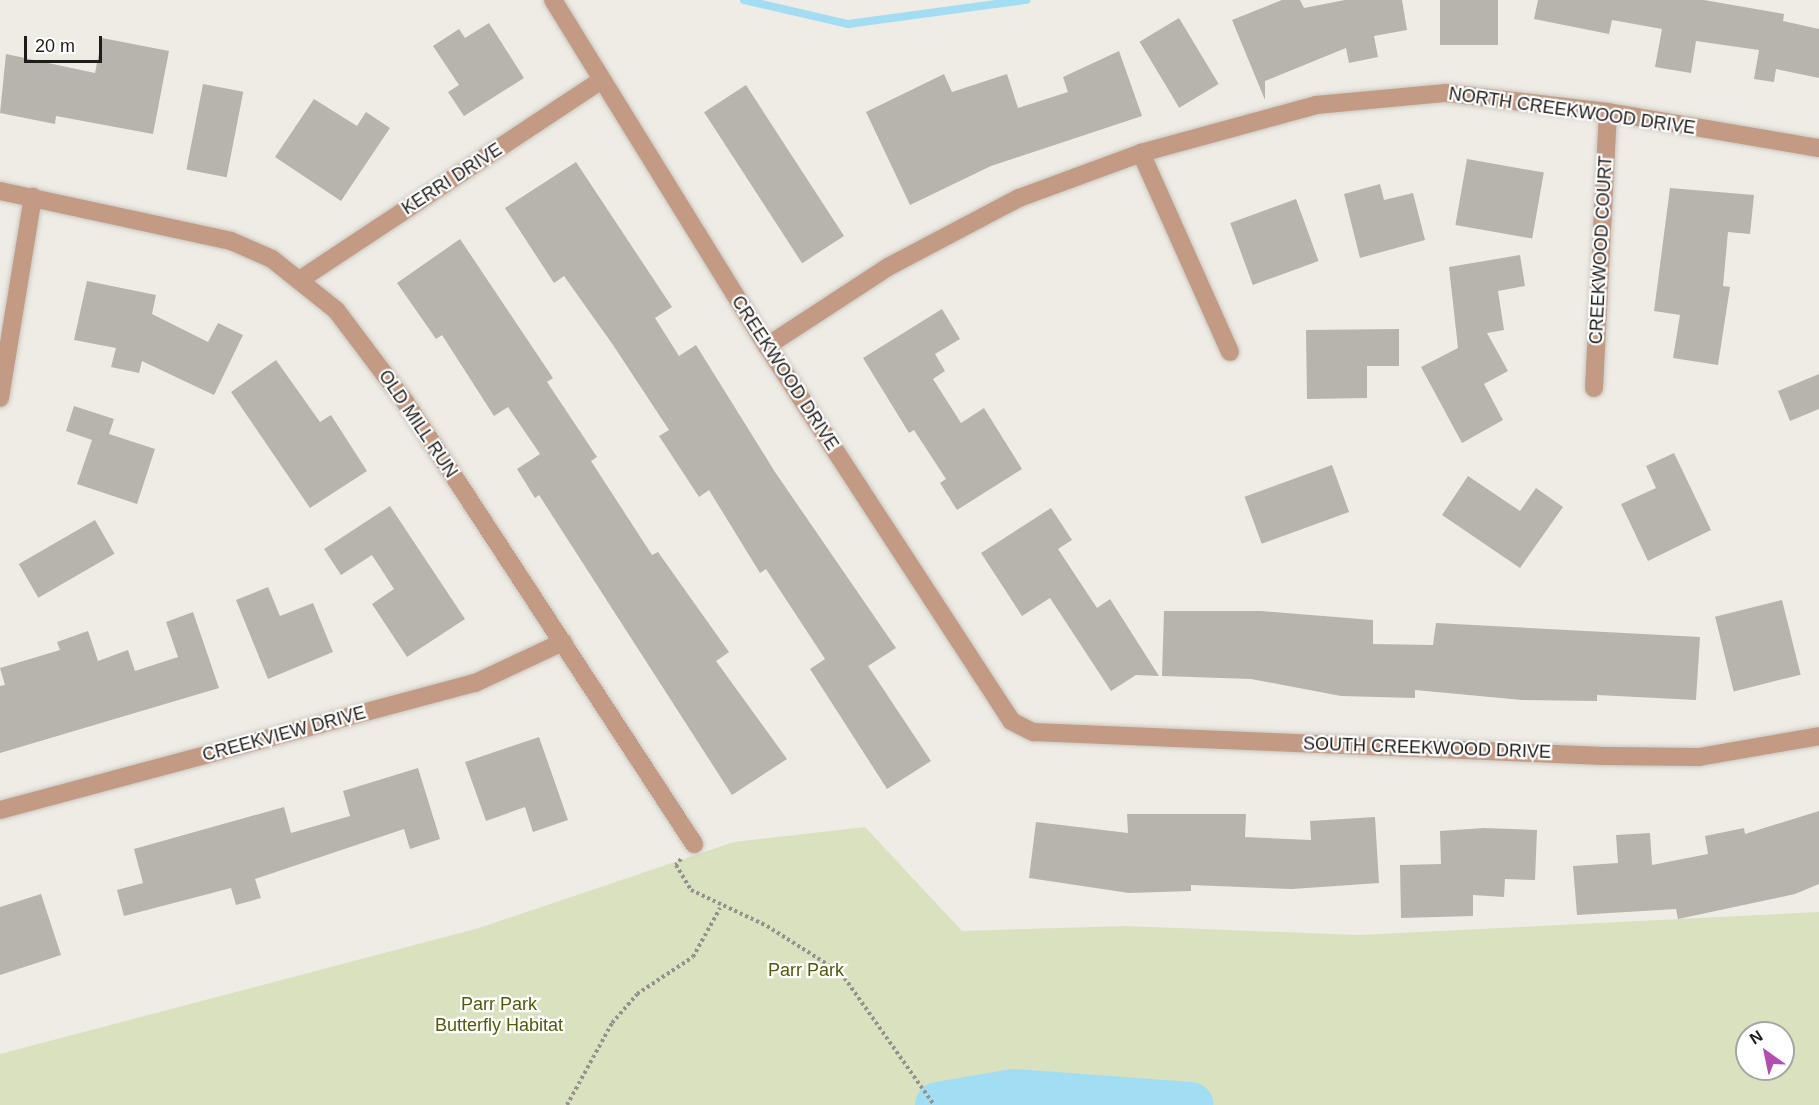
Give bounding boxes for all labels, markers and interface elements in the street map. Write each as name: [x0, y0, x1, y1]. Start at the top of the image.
scale bar: [27, 24, 105, 62]
text: 20 m: [35, 36, 75, 56]
street label: NORTH CREEKWOOD DRIVE: [1447, 83, 1697, 139]
street label: KERRI DRIVE: [398, 139, 506, 219]
street label: CREEKWOOD COURT: [1585, 155, 1617, 345]
street label: CREEKWOOD DRIVE: [727, 292, 843, 454]
street label: OLD MILL RUN: [374, 366, 462, 482]
street label: CREEKVIEW DRIVE: [200, 702, 368, 766]
street label: SOUTH CREEKWOOD DRIVE: [1303, 733, 1551, 763]
park label: Parr Park: [768, 959, 844, 981]
park label: Parr Park Butterfly Habitat: [435, 994, 563, 1036]
north arrow: [1735, 1021, 1795, 1081]
text: N: [1747, 1027, 1765, 1047]

